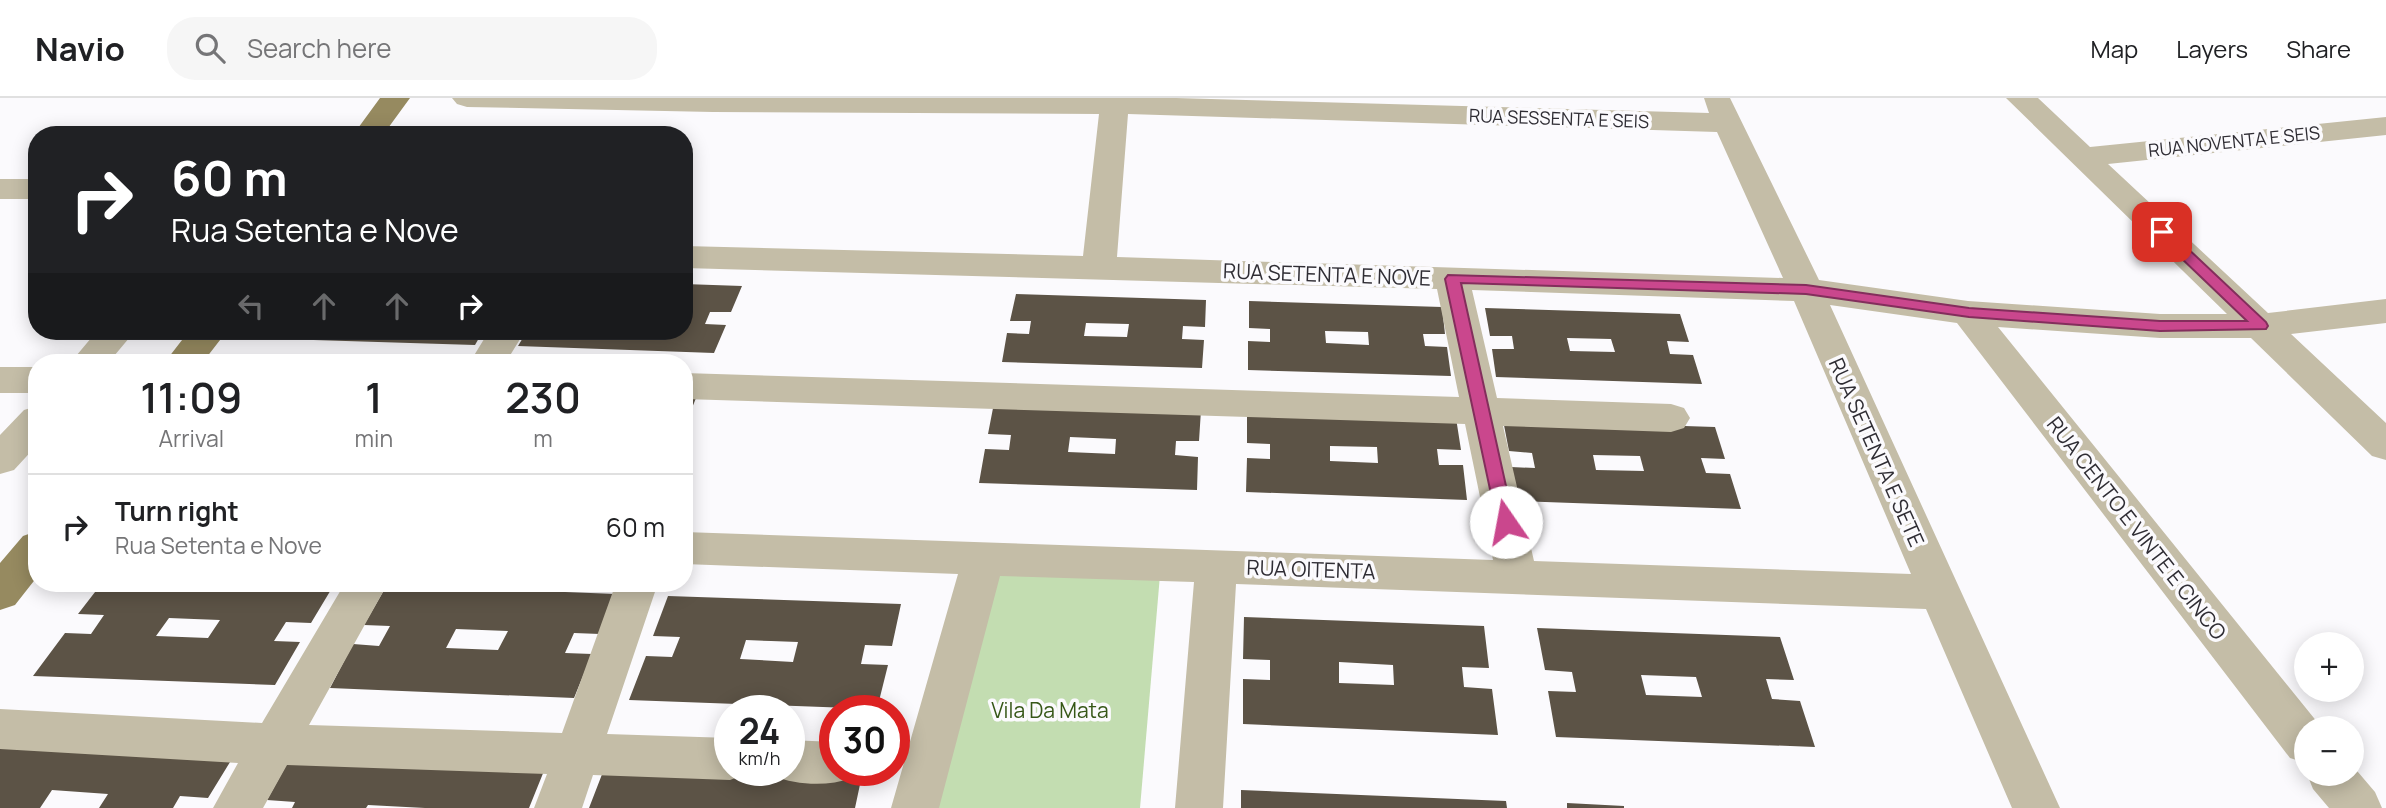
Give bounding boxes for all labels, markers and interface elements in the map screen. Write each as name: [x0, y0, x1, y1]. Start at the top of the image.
search box: [167, 17, 657, 80]
text: Navio: [35, 26, 125, 71]
icon: search: [191, 29, 229, 67]
text: Search here: [247, 30, 391, 66]
text: Map: [2091, 32, 2138, 65]
text: Layers: [2176, 32, 2248, 65]
text: Share: [2286, 32, 2351, 65]
street label: RUA SESSENTA E SEIS: [1468, 103, 1650, 133]
street label: RUA NOVENTA E SEIS: [2147, 120, 2321, 162]
text: 60 m: [171, 144, 288, 211]
icon: right: [56, 154, 147, 245]
pin: [2132, 202, 2192, 262]
text: Rua Setenta e Nove: [171, 208, 459, 252]
icon: arrive: [2143, 213, 2181, 251]
street label: RUA SETENTA E NOVE: [1223, 256, 1431, 292]
icon: left: [232, 287, 270, 325]
icon: ahead: [305, 287, 343, 325]
icon: ahead: [378, 287, 416, 325]
icon: right: [451, 287, 489, 325]
street label: RUA SETENTA E SETE: [1823, 353, 1931, 551]
text: 11:09: [140, 368, 242, 426]
text: 1: [365, 368, 383, 426]
text: 230: [505, 368, 581, 426]
street label: RUA CENTO E VINTE E CINCO: [2041, 411, 2233, 645]
text: Arrival: [158, 422, 224, 454]
text: min: [355, 422, 393, 454]
text: m: [533, 422, 553, 454]
position arrow: [1469, 485, 1543, 559]
text: Turn right: [115, 493, 239, 529]
icon: right: [56, 508, 94, 546]
text: 60 m: [606, 509, 665, 545]
text: Rua Setenta e Nove: [115, 529, 322, 561]
street label: RUA OITENTA: [1246, 553, 1376, 585]
map controls: [2294, 632, 2364, 786]
button: +: [2294, 632, 2364, 702]
speed limit sign: 30: [819, 695, 910, 786]
park label: Vila Da Mata: [991, 696, 1109, 724]
text: 24: [739, 707, 780, 755]
button: −: [2294, 716, 2364, 786]
text: km/h: [739, 746, 780, 770]

